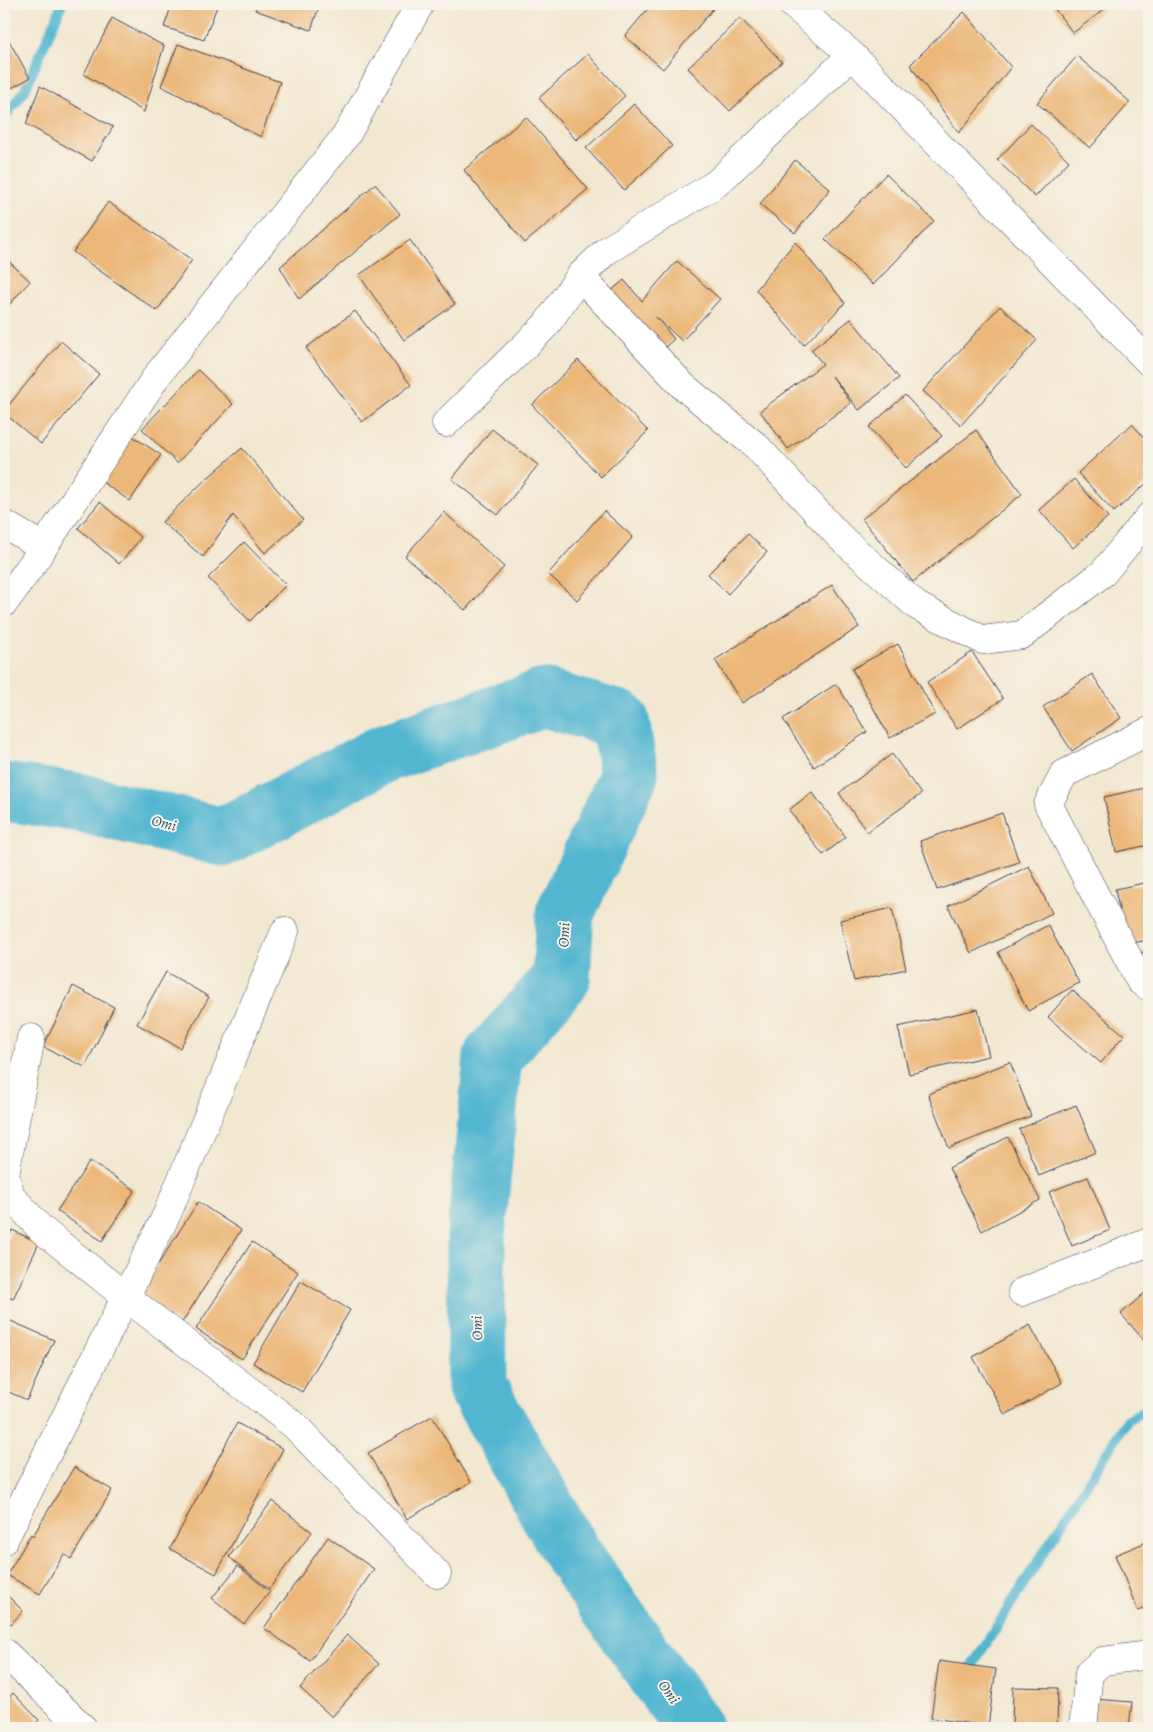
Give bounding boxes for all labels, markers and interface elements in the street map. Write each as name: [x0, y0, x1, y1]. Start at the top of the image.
water label: Omi: [149, 810, 179, 836]
water label: Omi: [553, 922, 575, 948]
water label: Omi: [467, 1315, 487, 1341]
water label: Omi: [654, 1676, 684, 1708]

